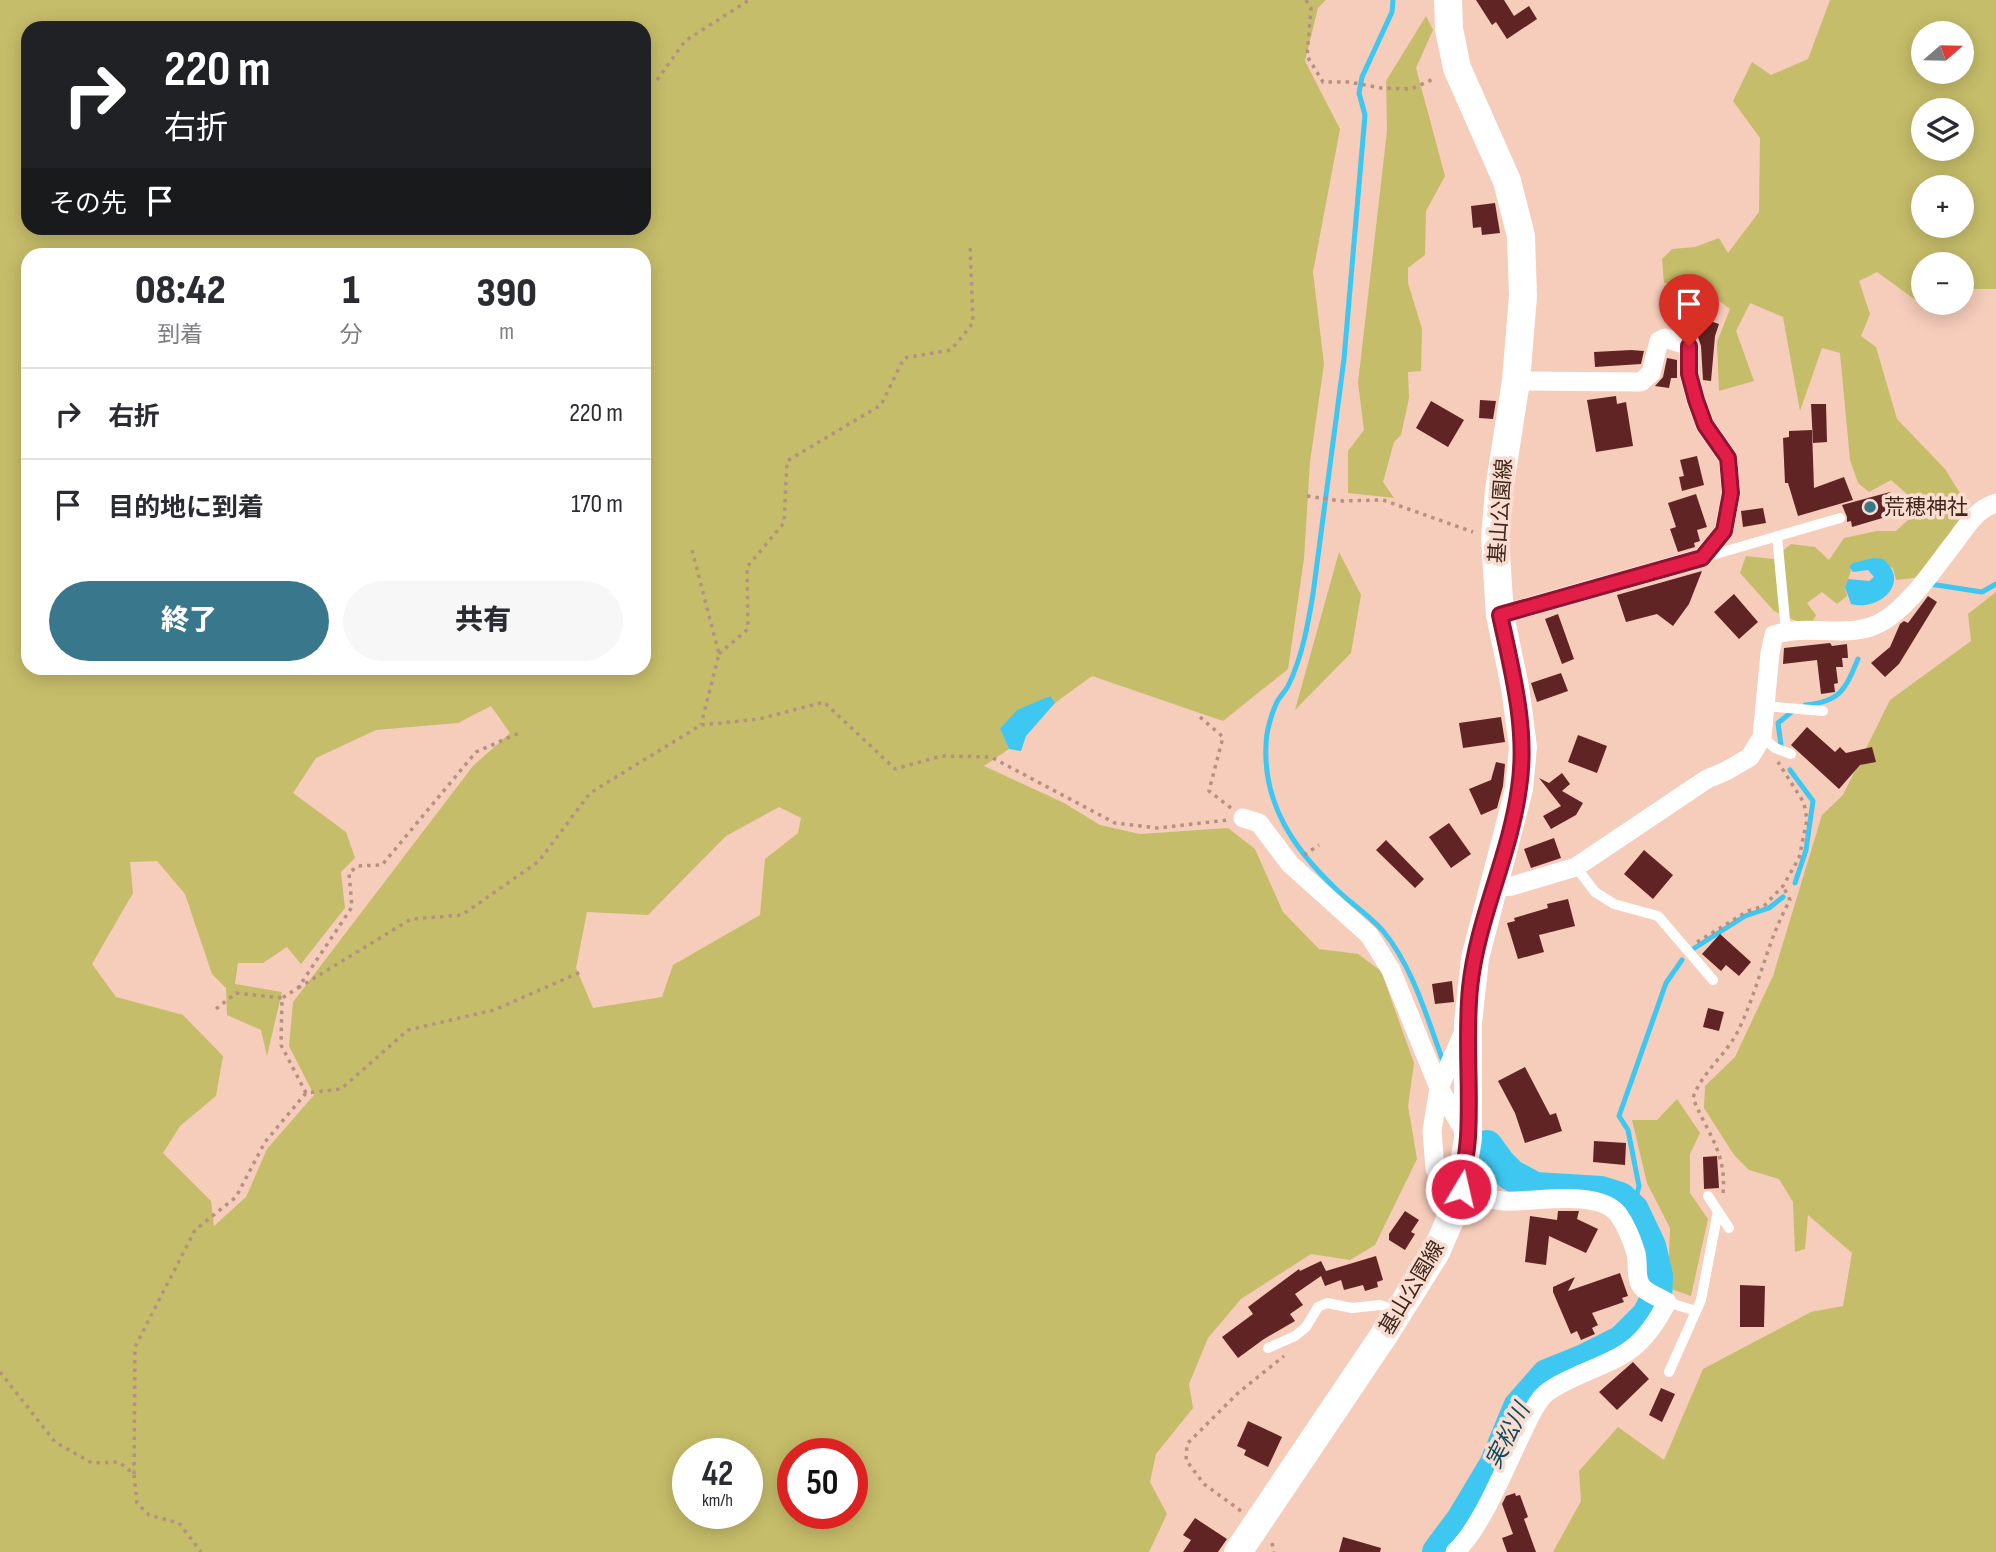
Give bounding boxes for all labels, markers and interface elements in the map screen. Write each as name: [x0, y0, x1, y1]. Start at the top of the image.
north arrow: [1911, 21, 1974, 84]
map controls: [1911, 21, 1974, 315]
text: 220 m: [164, 41, 270, 100]
icon: right: [49, 49, 140, 140]
button: layers: [1911, 98, 1974, 161]
text: 右折: [164, 109, 228, 148]
button: +: [1911, 175, 1974, 238]
icon: arrive: [141, 182, 179, 220]
text: その先: [49, 189, 127, 220]
button: −: [1911, 252, 1974, 315]
text: 08:42: [135, 265, 226, 316]
text: 1: [342, 265, 360, 316]
text: 390: [477, 268, 537, 319]
pin: [1659, 274, 1719, 346]
icon: arrive: [1670, 285, 1708, 323]
text: m: [499, 318, 514, 346]
text: 到着: [157, 321, 203, 349]
text: 分: [340, 321, 363, 349]
icon: right: [49, 395, 87, 433]
text: 220 m: [569, 398, 623, 429]
text: 右折: [108, 402, 160, 433]
street label: 基山公園線: [1485, 458, 1517, 564]
icon: arrive: [49, 486, 87, 524]
text: 170 m: [571, 489, 623, 520]
text: 目的地に到着: [108, 493, 264, 524]
place label: 荒穂神社: [1884, 495, 1968, 520]
marker: 荒穂神社: [1862, 499, 1878, 515]
button: 終了: [49, 581, 329, 661]
button: 共有: [343, 581, 623, 661]
position arrow: [1424, 1152, 1498, 1226]
street label: 基山公園線: [1374, 1237, 1450, 1339]
water label: 実松川: [1480, 1396, 1537, 1473]
speed limit sign: 50: [777, 1438, 868, 1529]
text: 42: [702, 1453, 733, 1496]
text: km/h: [702, 1490, 733, 1511]

